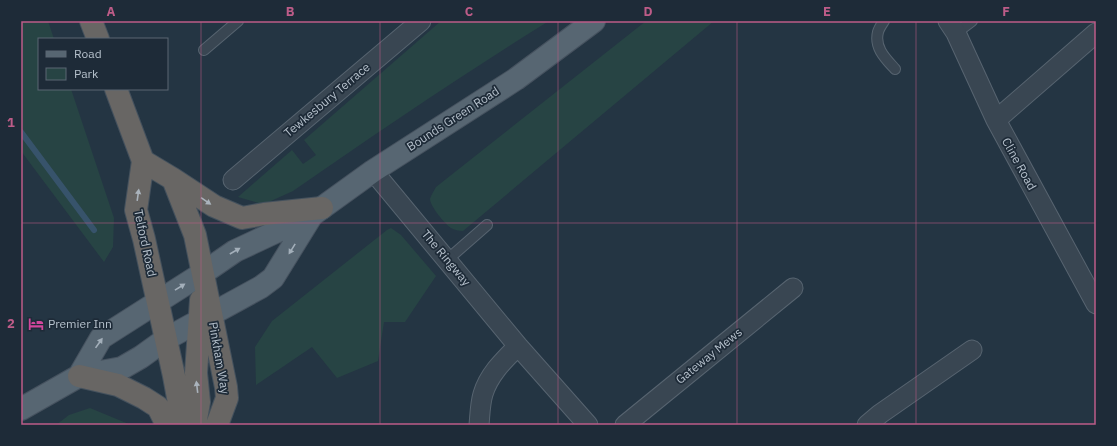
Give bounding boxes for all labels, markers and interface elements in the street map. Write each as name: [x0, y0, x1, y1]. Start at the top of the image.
text: A: [107, 3, 116, 20]
text: B: [286, 3, 295, 20]
text: C: [465, 3, 474, 20]
text: D: [643, 3, 653, 20]
text: E: [823, 3, 831, 20]
text: F: [1002, 3, 1010, 20]
legend: [38, 38, 168, 90]
text: Road: [74, 46, 102, 61]
street label: Tewkesbury Terrace: [281, 59, 373, 140]
text: Park: [74, 66, 99, 81]
street label: Bounds Green Road: [404, 83, 502, 154]
text: 1: [7, 114, 15, 131]
street label: Cline Road: [999, 135, 1040, 193]
one-way arrow: [135, 189, 141, 201]
one-way arrow: [200, 197, 211, 205]
street label: Telford Road: [131, 208, 160, 278]
street label: The Ringway: [419, 227, 474, 289]
one-way arrow: [288, 243, 295, 254]
one-way arrow: [229, 248, 241, 255]
one-way arrow: [174, 284, 186, 291]
text: 2: [7, 315, 15, 332]
hotel icon: Premier Inn: [27, 315, 45, 333]
place label: Premier Inn: [48, 316, 112, 331]
street label: Pinkham Way: [206, 321, 233, 395]
street label: Gateway Mews: [672, 324, 745, 387]
one-way arrow: [95, 338, 103, 348]
one-way arrow: [194, 380, 200, 393]

